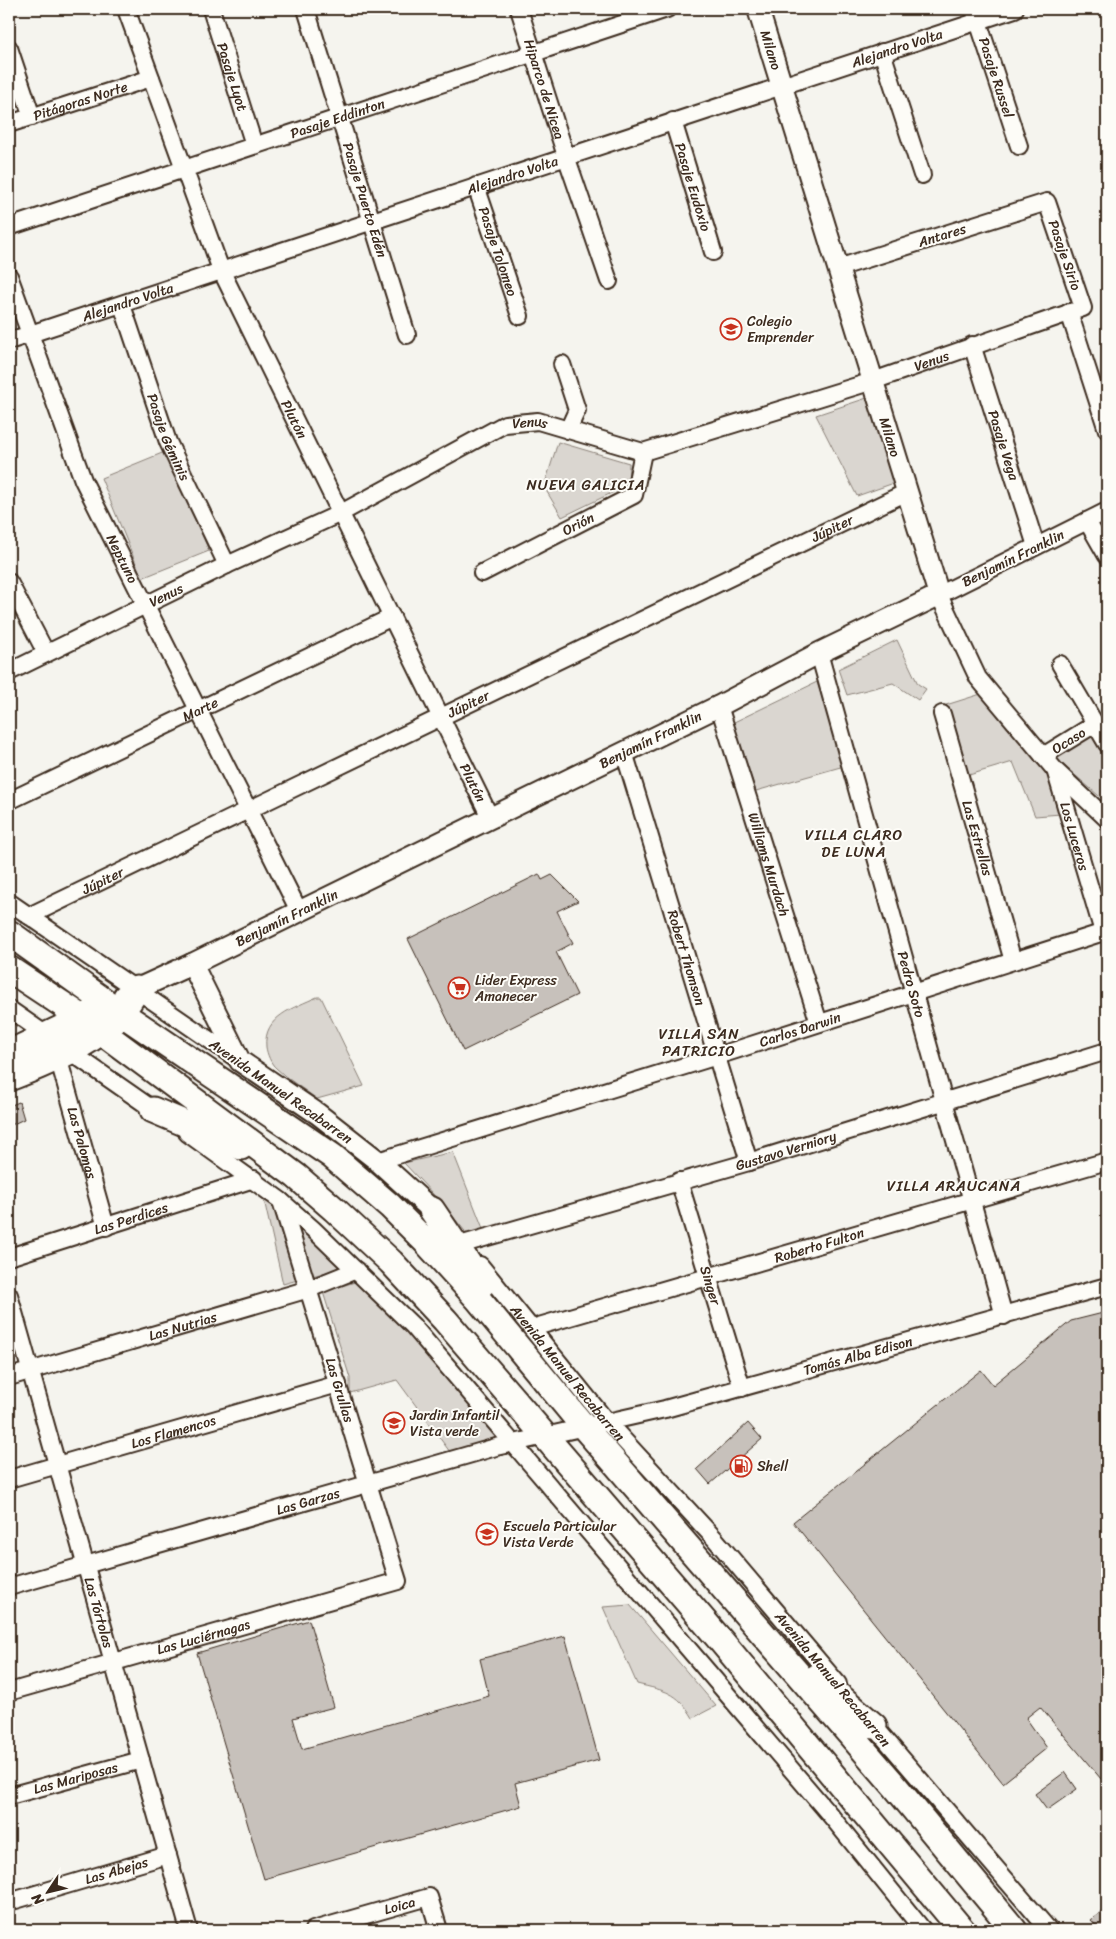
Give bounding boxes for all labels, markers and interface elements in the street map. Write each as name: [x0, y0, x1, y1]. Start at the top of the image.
street label: Alejandro Volta: [847, 21, 947, 75]
street label: Milano: [753, 27, 788, 73]
street label: Pasaje Russel: [971, 34, 1021, 122]
street label: Hiparco de Nicea: [516, 36, 572, 143]
street label: Pasaje Lyot: [209, 39, 255, 114]
street label: Pitágoras Norte: [30, 74, 131, 128]
street label: Pasaje Eddinton: [287, 91, 389, 146]
street label: Pasaje Puerto Edén: [335, 139, 394, 261]
street label: Pasaje Eudoxio: [667, 140, 718, 235]
street label: Alejandro Volta: [463, 148, 562, 202]
street label: Pasaje Tolomeo: [471, 203, 524, 300]
street label: Antares: [914, 216, 970, 255]
street label: Pasaje Sirio: [1041, 217, 1088, 294]
street label: Alejandro Volta: [78, 275, 178, 329]
place label: Colegio Emprender: [747, 309, 815, 350]
school or university icon: Colegio Emprender: [719, 317, 743, 341]
street label: Venus: [911, 343, 953, 379]
street label: Pasaje Géminis: [140, 390, 197, 486]
street label: Plutón: [274, 396, 314, 444]
street label: Pasaje Vega: [980, 407, 1027, 484]
street label: Venus: [511, 409, 552, 436]
street label: Milano: [872, 414, 907, 460]
district label: NUEVA GALICIA: [526, 472, 646, 498]
street label: Orión: [558, 505, 599, 543]
street label: Júpiter: [806, 507, 859, 550]
street label: Benjamín Franklin: [957, 523, 1069, 594]
street label: Neptuno: [99, 530, 145, 588]
street label: Venus: [145, 576, 188, 614]
street label: Júpiter: [442, 683, 495, 726]
street label: Marte: [178, 690, 223, 729]
street label: Benjamín Franklin: [595, 704, 707, 776]
street label: Ocaso: [1047, 720, 1091, 761]
street label: Plutón: [452, 759, 493, 807]
street label: Las Estrellas: [954, 797, 1000, 880]
street label: Los Luceros: [1052, 799, 1096, 874]
street label: Williams Murdach: [740, 809, 797, 920]
district label: VILLA CLARO DE LUNA: [805, 822, 903, 865]
street label: Júpiter: [77, 859, 130, 902]
street label: Benjamín Franklin: [231, 882, 343, 954]
street label: Robert Thomson: [660, 907, 713, 1009]
street label: Pedro Soto: [890, 948, 932, 1021]
place label: Lider Express Amanecer: [474, 968, 557, 1009]
supermarket icon: Lider Express Amanecer: [447, 976, 471, 1000]
street label: Carlos Darwin: [756, 1005, 844, 1055]
district label: VILLA SAN PATRICIO: [658, 1021, 740, 1064]
street label: Avenida Manuel Recabarren: [203, 1032, 358, 1151]
street label: Las Palomas: [60, 1104, 104, 1182]
street label: Gustavo Verniory: [732, 1123, 840, 1178]
district label: VILLA ARAUCANA: [887, 1173, 1021, 1199]
street label: Las Perdices: [91, 1195, 172, 1242]
street label: Roberto Fulton: [771, 1220, 868, 1270]
street label: Singer: [692, 1263, 728, 1310]
street label: Avenida Manuel Recabarren: [503, 1298, 631, 1448]
street label: Las Nutrias: [146, 1305, 221, 1348]
street label: Tomás Alba Edison: [800, 1329, 916, 1383]
street label: Las Grullas: [318, 1354, 361, 1426]
place label: Jardin Infantil Vista verde: [409, 1403, 501, 1444]
street label: Los Flamencos: [128, 1408, 219, 1456]
school or university icon: Jardin Infantil Vista verde: [382, 1411, 406, 1435]
fuel station icon: Shell: [729, 1454, 753, 1478]
place label: Shell: [757, 1454, 789, 1479]
street label: Las Garzas: [273, 1480, 343, 1523]
place label: Escuela Particular Vista Verde: [503, 1514, 617, 1555]
school or university icon: Escuela Particular Vista Verde: [475, 1522, 499, 1546]
street label: Las Tórtolas: [77, 1574, 121, 1652]
street label: Avenida Manuel Recabarren: [767, 1605, 897, 1753]
street label: Las Luciérnagas: [154, 1612, 253, 1662]
street label: Las Mariposas: [31, 1755, 121, 1802]
street label: Las Abejas: [82, 1849, 152, 1892]
north arrow: [22, 1866, 72, 1916]
text: N: [25, 1888, 51, 1911]
street label: Loica: [381, 1890, 418, 1922]

